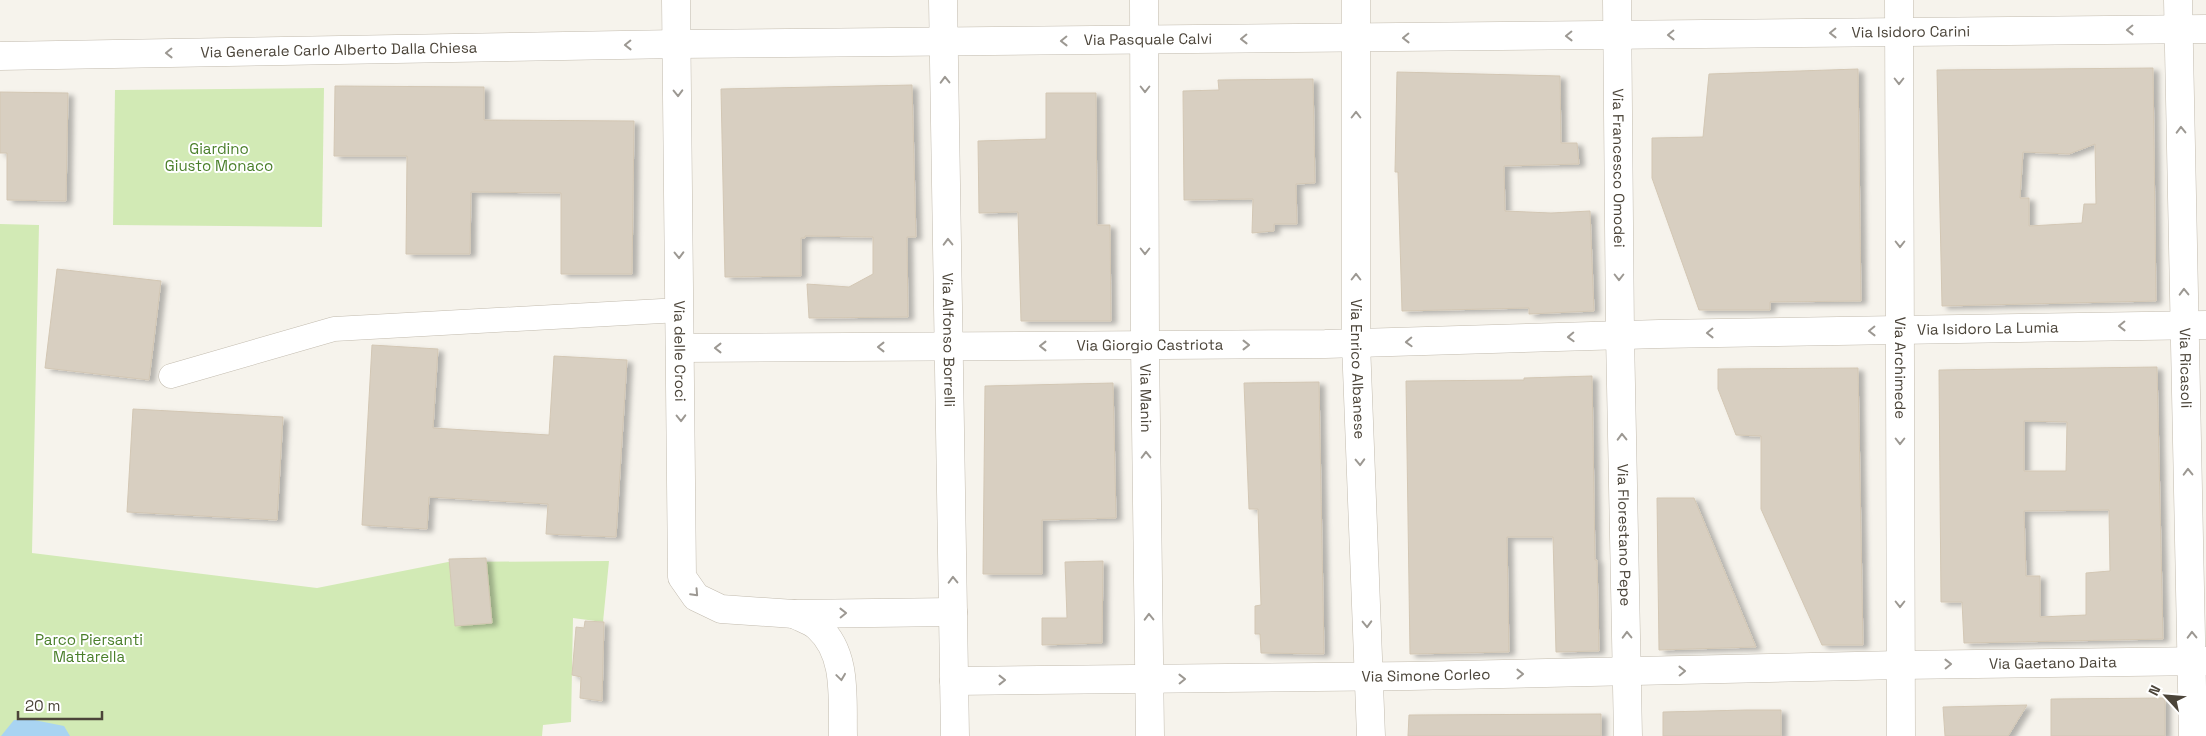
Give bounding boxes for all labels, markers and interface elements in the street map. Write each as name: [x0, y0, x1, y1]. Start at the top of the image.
street label: Via Isidoro Carini: [1851, 21, 1970, 41]
one-way arrow: [2125, 25, 2133, 35]
one-way arrow: [1829, 28, 1836, 38]
street label: Via Pasquale Calvi: [1084, 29, 1212, 49]
one-way arrow: [1666, 30, 1674, 40]
one-way arrow: [1564, 31, 1572, 41]
one-way arrow: [1402, 33, 1410, 43]
one-way arrow: [1239, 34, 1247, 44]
one-way arrow: [1059, 36, 1067, 46]
street label: Via Generale Carlo Alberto Dalla Chiesa: [200, 38, 478, 61]
one-way arrow: [624, 40, 632, 50]
one-way arrow: [164, 48, 172, 58]
one-way arrow: [940, 75, 950, 83]
one-way arrow: [1894, 78, 1904, 86]
one-way arrow: [1140, 86, 1150, 93]
street label: Via Francesco Omodei: [1609, 88, 1629, 248]
one-way arrow: [673, 90, 683, 97]
one-way arrow: [1351, 110, 1361, 118]
one-way arrow: [2175, 126, 2186, 134]
park label: Giardino Giusto Monaco: [165, 139, 273, 175]
one-way arrow: [943, 238, 953, 246]
one-way arrow: [1895, 240, 1905, 248]
one-way arrow: [1140, 248, 1150, 256]
one-way arrow: [674, 252, 684, 260]
street label: Via Alfonso Borrelli: [938, 273, 960, 407]
one-way arrow: [1351, 273, 1361, 280]
one-way arrow: [1614, 274, 1624, 281]
one-way arrow: [2179, 288, 2190, 296]
street label: Via Enrico Albanese: [1347, 299, 1370, 440]
street label: Via delle Croci: [670, 300, 690, 402]
street label: Via Archimede: [1891, 317, 1910, 419]
street label: Via Isidoro La Lumia: [1917, 317, 2059, 339]
one-way arrow: [2118, 321, 2126, 331]
one-way arrow: [1868, 325, 1876, 336]
street label: Via Ricasoli: [2176, 327, 2196, 408]
one-way arrow: [1706, 328, 1714, 338]
one-way arrow: [1567, 331, 1575, 342]
street label: Via Giorgio Castriota: [1076, 335, 1224, 355]
one-way arrow: [1404, 337, 1412, 347]
one-way arrow: [1242, 340, 1250, 350]
one-way arrow: [1039, 341, 1047, 351]
one-way arrow: [877, 342, 884, 352]
one-way arrow: [714, 343, 722, 353]
street label: Via Manin: [1136, 363, 1156, 433]
one-way arrow: [676, 414, 686, 422]
one-way arrow: [1617, 433, 1627, 441]
one-way arrow: [1895, 438, 1905, 446]
one-way arrow: [1141, 451, 1152, 459]
one-way arrow: [1355, 458, 1366, 466]
street label: Via Florestano Pepe: [1614, 463, 1635, 607]
one-way arrow: [2183, 468, 2193, 476]
one-way arrow: [948, 575, 958, 583]
one-way arrow: [689, 587, 698, 596]
one-way arrow: [1895, 600, 1905, 608]
one-way arrow: [839, 608, 847, 618]
one-way arrow: [1144, 613, 1154, 621]
one-way arrow: [1362, 621, 1373, 629]
park label: Parco Piersanti Mattarella: [35, 630, 143, 666]
one-way arrow: [1621, 631, 1632, 639]
one-way arrow: [2187, 631, 2197, 638]
street label: Via Gaetano Daita: [1989, 652, 2117, 673]
one-way arrow: [1945, 659, 1953, 669]
street label: Via Simone Corleo: [1361, 664, 1491, 686]
one-way arrow: [1679, 665, 1687, 676]
one-way arrow: [1516, 668, 1524, 679]
north arrow: [2141, 671, 2191, 721]
one-way arrow: [835, 673, 846, 681]
one-way arrow: [1179, 674, 1187, 684]
one-way arrow: [999, 675, 1007, 686]
text: N: [2144, 682, 2164, 698]
scale bar: [18, 688, 101, 720]
text: 20 m: [25, 696, 60, 715]

